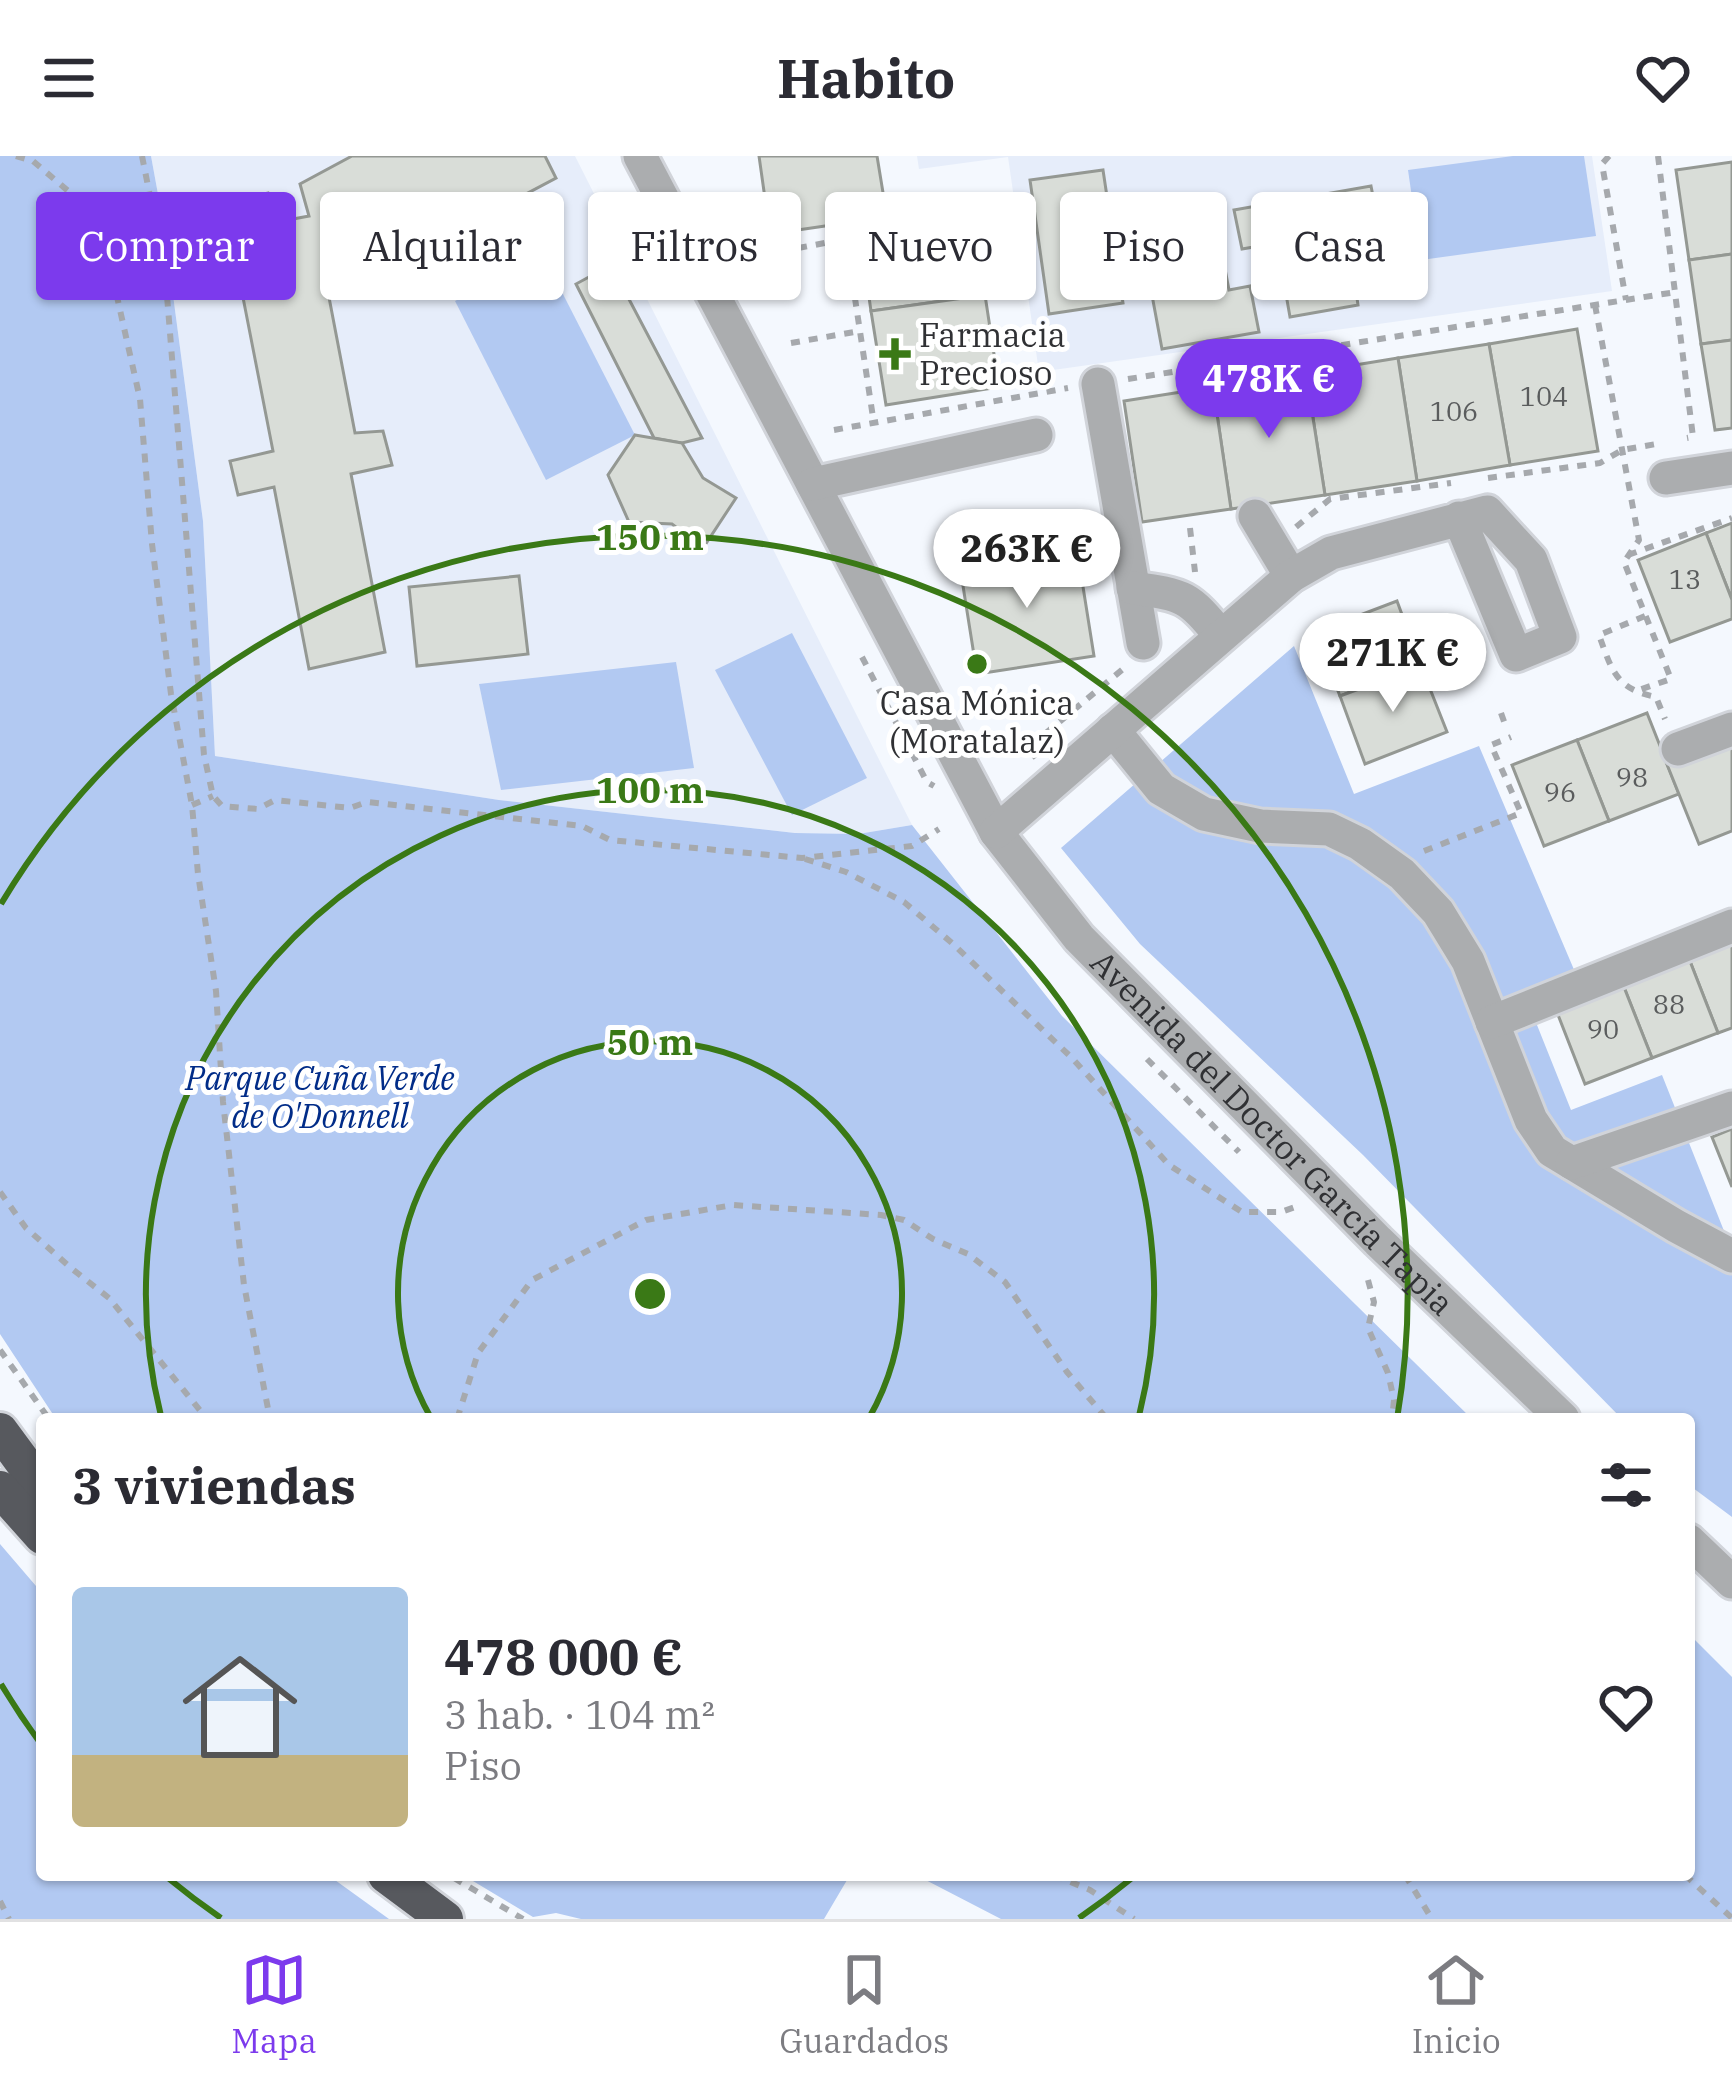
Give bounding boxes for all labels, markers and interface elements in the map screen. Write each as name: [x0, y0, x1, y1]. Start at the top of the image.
text: Habito: [777, 43, 955, 113]
icon: menu: [36, 45, 102, 111]
icon: heart: [1630, 45, 1696, 111]
chip: Comprar: [36, 192, 296, 300]
chip: Alquilar: [320, 192, 564, 300]
chip: Filtros: [588, 192, 801, 300]
chip: Nuevo: [825, 192, 1036, 300]
chip: Piso: [1060, 192, 1227, 300]
chip: Casa: [1251, 192, 1428, 300]
place label: Farmacia Precioso: [919, 313, 1066, 394]
pin: 478K €: [1171, 339, 1367, 441]
marker: Farmacia Precioso: [882, 341, 908, 367]
text: 478K €: [1202, 352, 1336, 403]
house number: 104: [1520, 378, 1568, 413]
house number: 106: [1430, 393, 1478, 428]
pin: 263K €: [929, 509, 1125, 611]
text: 150 m: [596, 513, 704, 560]
text: 263K €: [960, 522, 1094, 573]
house number: 13: [1669, 561, 1701, 596]
pin: 271K €: [1295, 613, 1491, 715]
text: 271K €: [1326, 626, 1460, 677]
marker: Casa Mónica (Moratalaz): [964, 651, 990, 677]
place label: Casa Mónica (Moratalaz): [880, 681, 1074, 762]
house number: 98: [1616, 759, 1648, 794]
text: 100 m: [596, 766, 704, 813]
house number: 96: [1544, 774, 1576, 809]
street label: Avenida del Doctor García Tapia: [1082, 941, 1464, 1324]
house number: 88: [1653, 986, 1685, 1021]
house number: 90: [1587, 1011, 1619, 1046]
text: 50 m: [607, 1018, 693, 1065]
park label: Parque Cuña Verde de O'Donnell: [184, 1056, 455, 1137]
centre of rings: [629, 1273, 671, 1315]
text: 3 viviendas: [72, 1452, 356, 1518]
icon: filters: [1593, 1452, 1659, 1518]
text: 478 000 €: [444, 1623, 683, 1689]
icon: home: [168, 1635, 312, 1779]
icon: heart: [1593, 1674, 1659, 1740]
text: 3 hab. · 104 m²: [444, 1689, 715, 1740]
text: Piso: [444, 1740, 522, 1791]
tab: Mapa: [231, 1947, 317, 2062]
tab: Guardados: [779, 1947, 949, 2062]
tab: Inicio: [1412, 1947, 1501, 2062]

